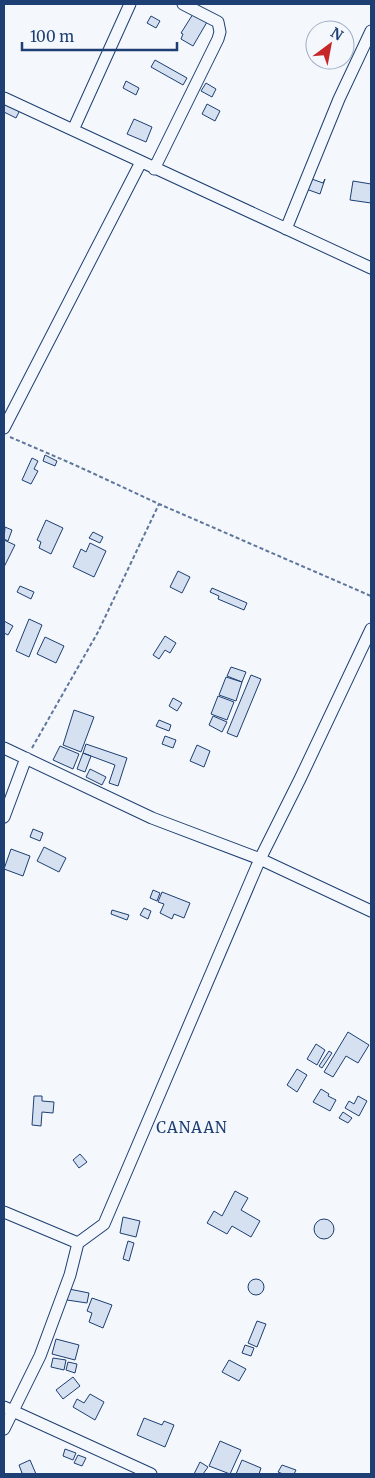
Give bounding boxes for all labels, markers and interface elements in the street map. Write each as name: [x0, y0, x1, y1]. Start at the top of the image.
scale bar: [22, 20, 178, 52]
north arrow: [305, 20, 355, 70]
text: N: [327, 23, 346, 45]
text: 100 m: [30, 27, 74, 46]
district label: CANAAN: [156, 1118, 228, 1137]

